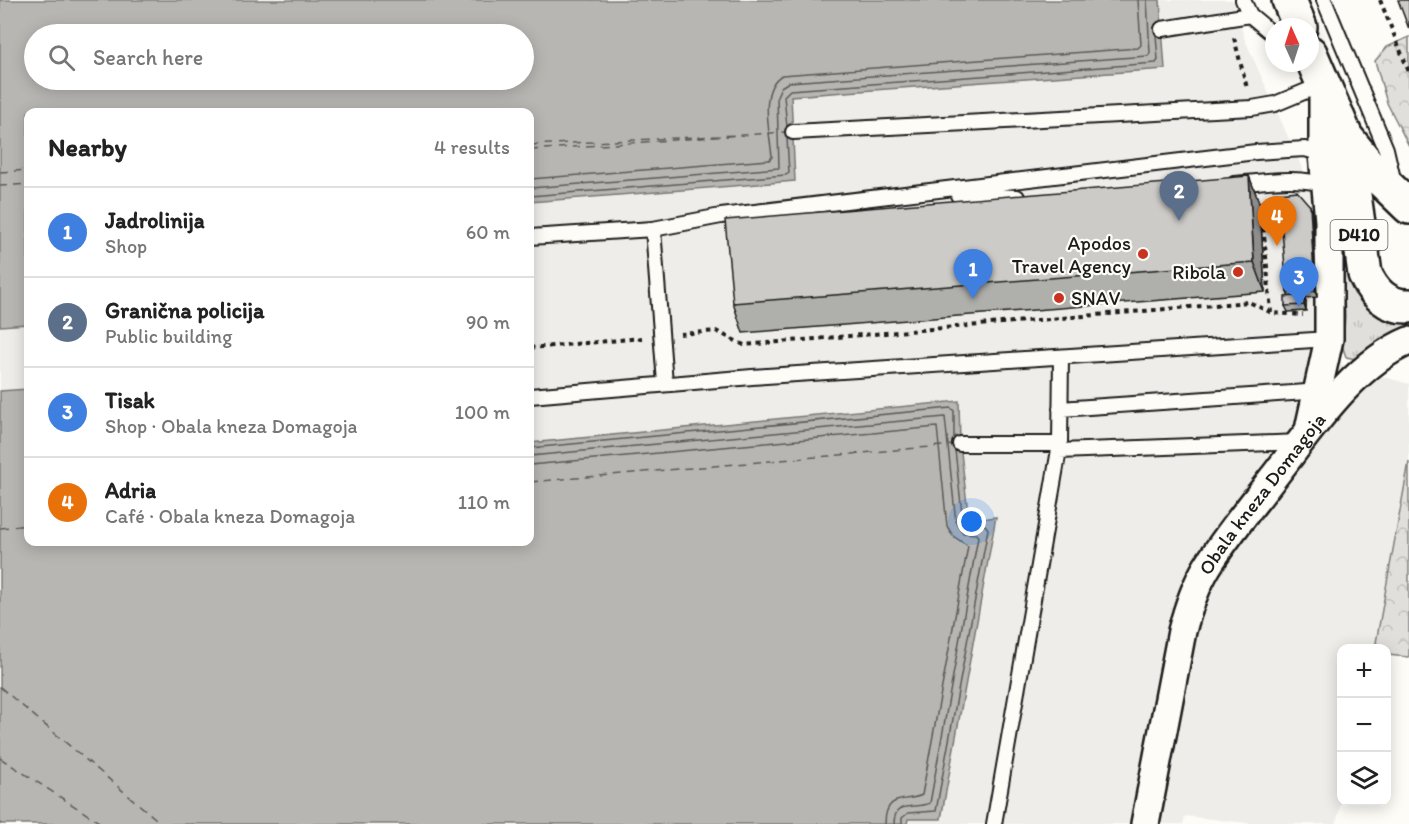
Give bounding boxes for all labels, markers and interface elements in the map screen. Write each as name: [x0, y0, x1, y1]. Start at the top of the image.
north arrow: [1265, 18, 1319, 72]
search box: [24, 24, 534, 90]
icon: search: [45, 41, 78, 74]
text: Search here: [93, 44, 203, 71]
text: Nearby: [48, 131, 127, 163]
text: 4 results: [434, 135, 510, 159]
pin: 2: [1160, 172, 1198, 221]
pin: 4: [1258, 196, 1296, 246]
text: Jadrolinija: [105, 207, 204, 234]
text: 1: [63, 220, 72, 244]
text: 60 m: [466, 220, 510, 244]
road number: D410: [1330, 220, 1388, 250]
place label: Apodos Travel Agency: [1012, 231, 1132, 278]
text: Shop: [105, 234, 147, 258]
marker: Apodos Travel Agency: [1136, 247, 1150, 261]
pin: 1: [954, 250, 992, 299]
pin: 3: [1280, 258, 1318, 307]
place label: Ribola: [1172, 260, 1227, 284]
marker: Ribola: [1231, 265, 1245, 279]
place label: SNAV: [1071, 286, 1121, 310]
marker: SNAV: [1052, 291, 1066, 305]
text: Granična policija: [105, 297, 264, 324]
text: 2: [62, 310, 73, 334]
text: 90 m: [466, 310, 510, 334]
text: Public building: [105, 324, 232, 348]
text: Tisak: [105, 387, 155, 414]
text: 3: [62, 400, 73, 424]
text: 100 m: [455, 400, 510, 424]
street label: Obala kneza Domagoja: [1193, 408, 1331, 579]
text: Shop · Obala kneza Domagoja: [105, 414, 357, 438]
text: Adria: [105, 477, 156, 504]
text: 4: [61, 490, 74, 514]
text: 110 m: [458, 490, 510, 514]
text: Café · Obala kneza Domagoja: [105, 504, 355, 528]
your location: [957, 507, 986, 536]
map controls: [1337, 644, 1391, 806]
button: +: [1337, 644, 1391, 698]
button: −: [1337, 698, 1391, 752]
button: layers: [1337, 752, 1391, 806]

